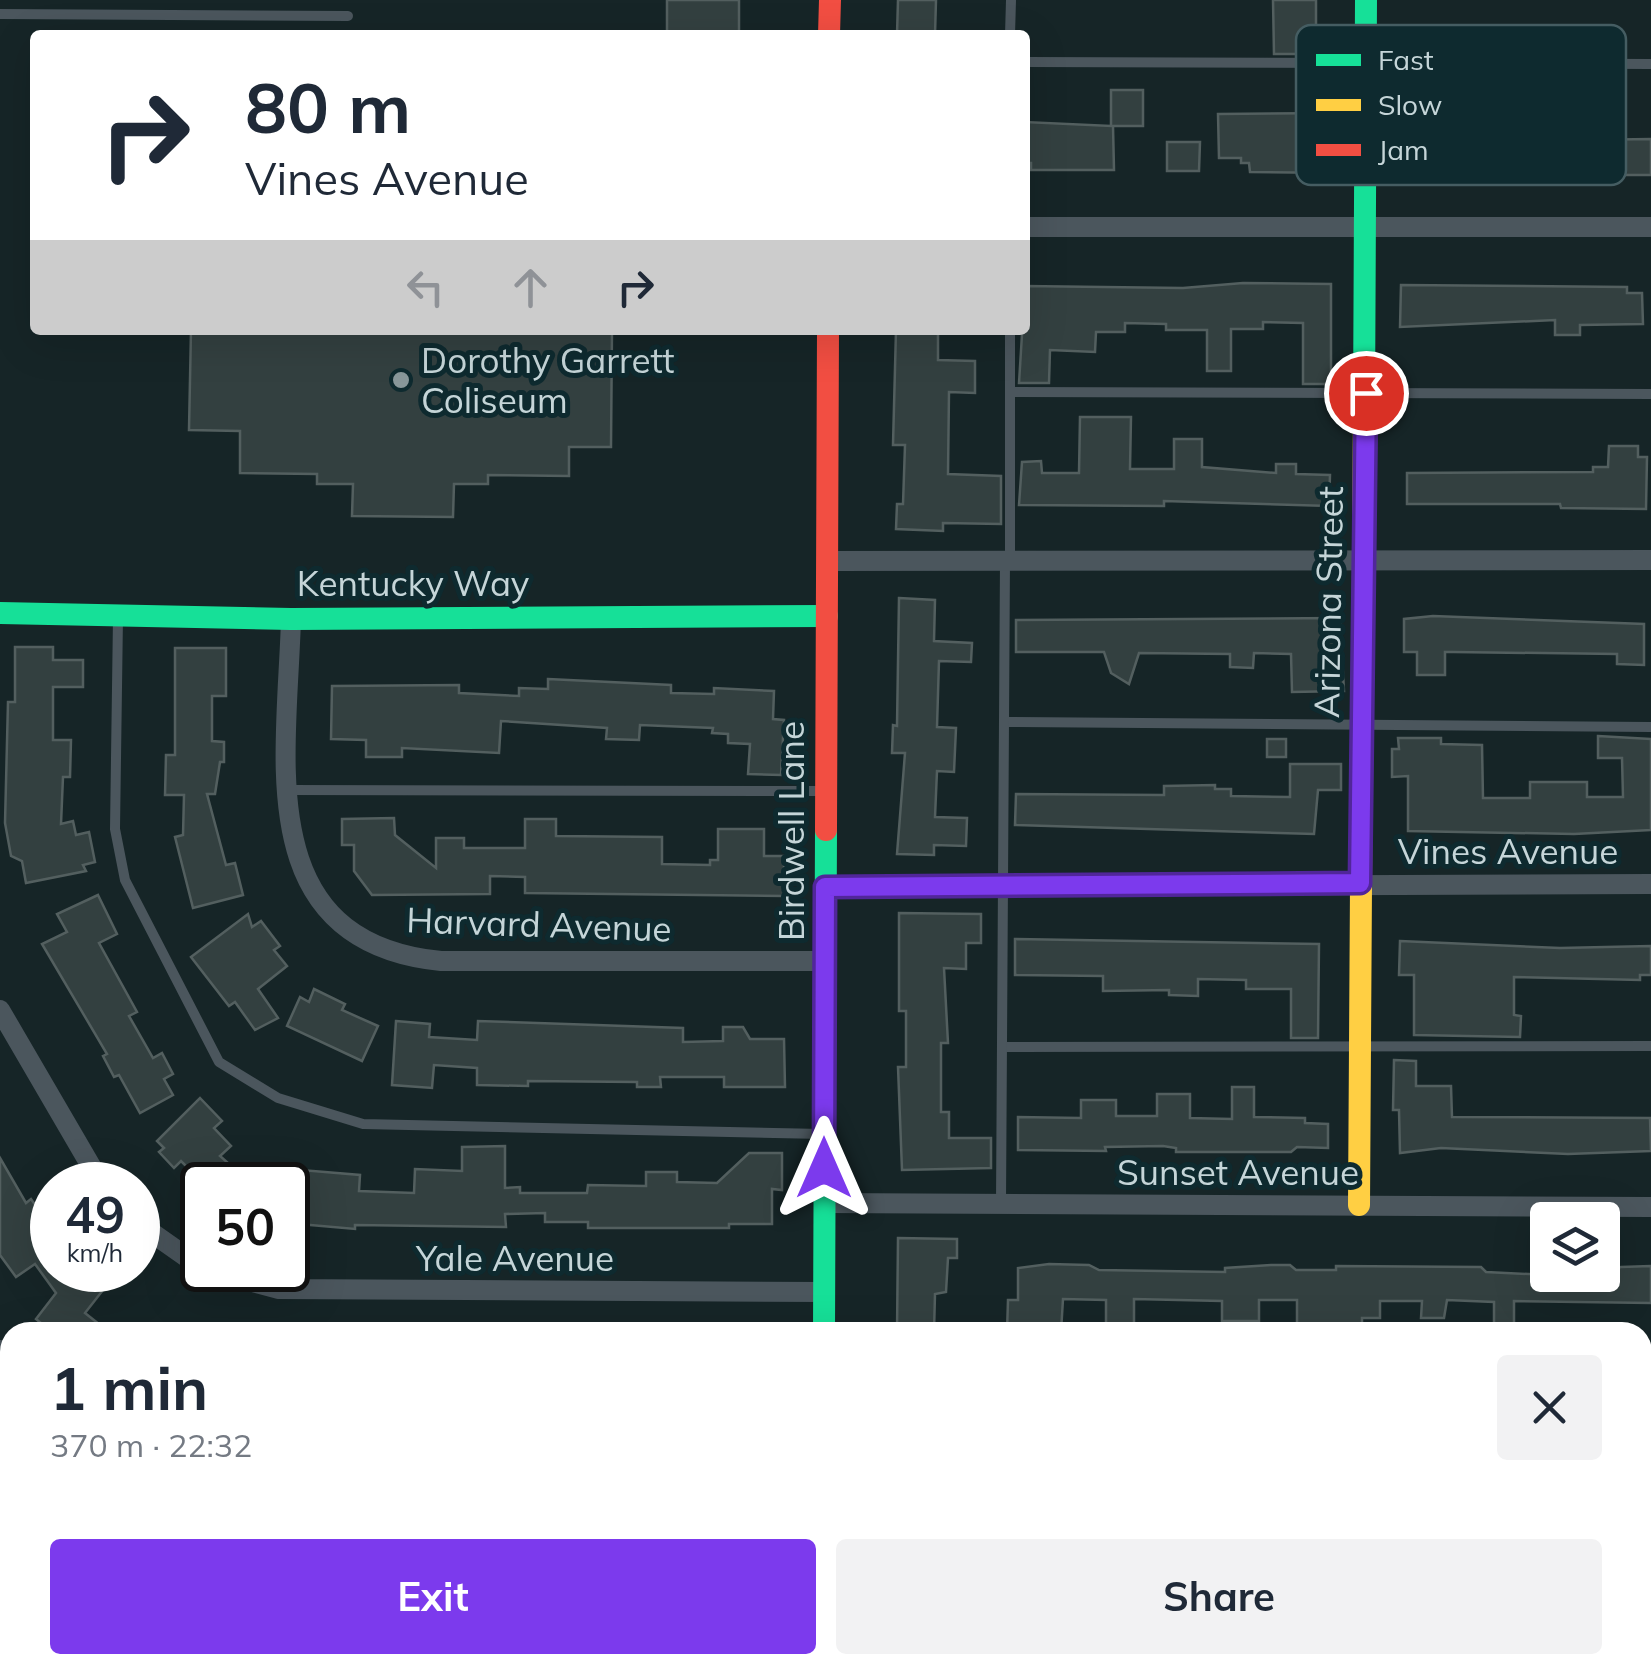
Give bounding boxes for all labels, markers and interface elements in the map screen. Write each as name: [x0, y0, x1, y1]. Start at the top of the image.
legend: [1296, 25, 1626, 185]
text: Fast: [1378, 42, 1434, 77]
text: 80 m: [245, 63, 411, 151]
icon: right: [80, 70, 210, 200]
text: Slow: [1378, 87, 1442, 122]
text: Jam: [1378, 132, 1429, 167]
text: Vines Avenue: [245, 150, 529, 206]
icon: left: [398, 260, 453, 315]
icon: ahead: [503, 260, 558, 315]
icon: right: [608, 260, 663, 315]
place label: Dorothy Garrett Coliseum: [421, 338, 675, 422]
pin: [1324, 351, 1409, 436]
icon: arrive: [1339, 366, 1394, 421]
marker: Dorothy Garrett Coliseum: [390, 369, 412, 391]
street label: Arizona Street: [1304, 486, 1352, 718]
street label: Kentucky Way: [297, 561, 530, 605]
street label: Birdwell Lane: [769, 721, 813, 941]
street label: Vines Avenue: [1398, 829, 1618, 873]
street label: Harvard Avenue: [406, 897, 672, 951]
position arrow: [772, 1116, 876, 1220]
street label: Sunset Avenue: [1117, 1150, 1359, 1194]
speed limit sign: 50: [180, 1162, 310, 1292]
text: 49: [65, 1183, 125, 1246]
map controls: [1530, 1202, 1620, 1292]
button: layers: [1530, 1202, 1620, 1292]
street label: Yale Avenue: [415, 1236, 614, 1280]
text: km/h: [67, 1237, 123, 1268]
text: 1 min: [50, 1350, 208, 1425]
button: close: [1497, 1355, 1602, 1460]
text: 370 m · 22:32: [50, 1425, 252, 1465]
button: Exit: [50, 1539, 816, 1654]
button: Share: [836, 1539, 1602, 1654]

